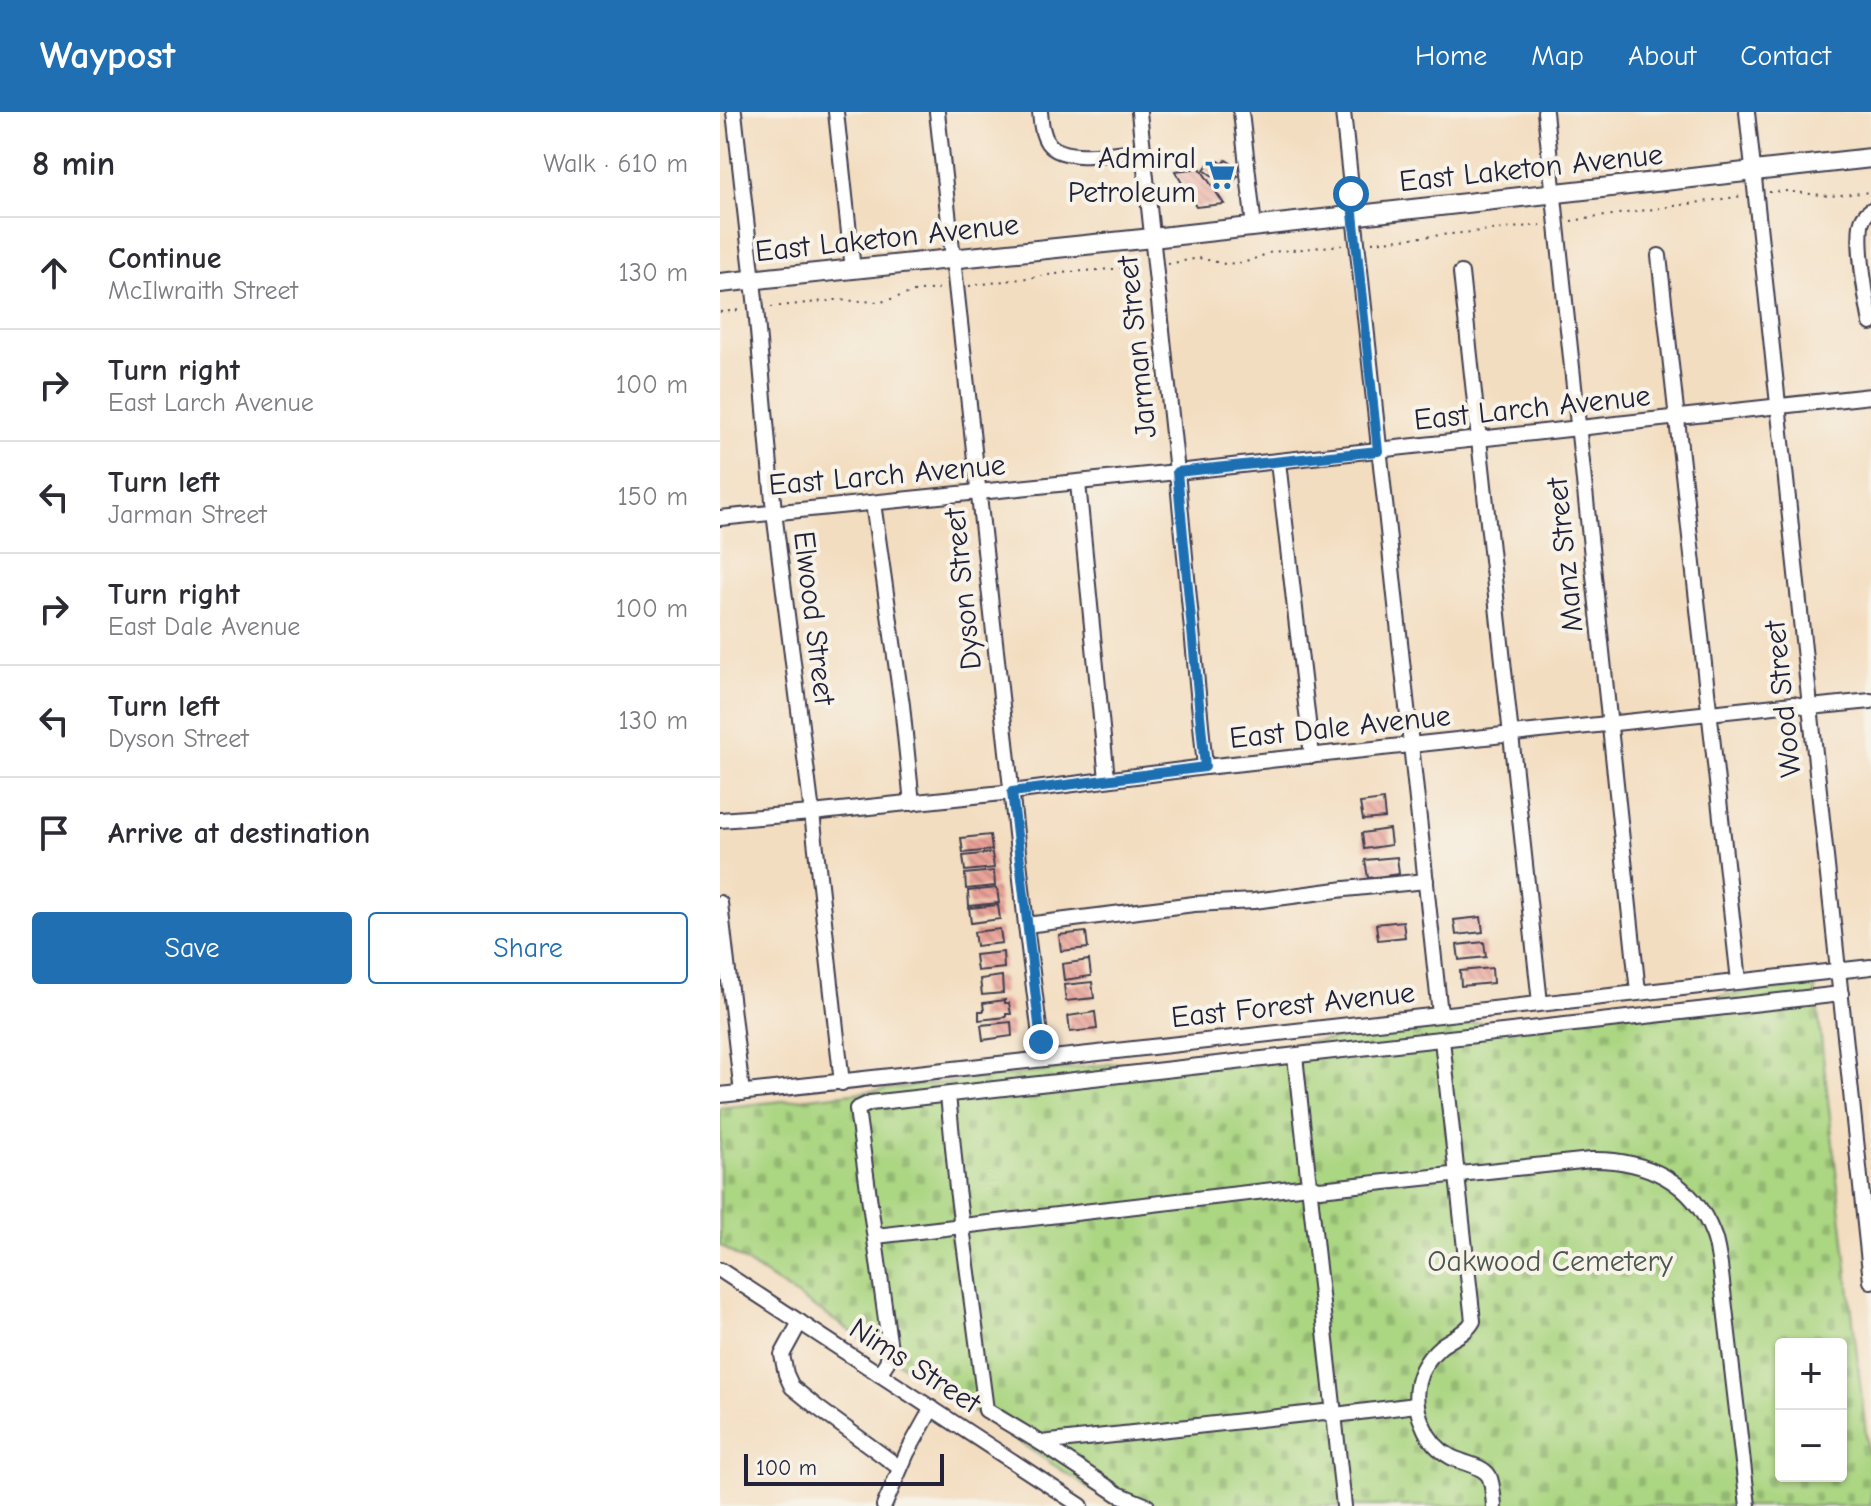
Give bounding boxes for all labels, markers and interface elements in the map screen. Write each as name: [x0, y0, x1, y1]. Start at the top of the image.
text: Waypost: [40, 34, 175, 78]
text: Home: [1415, 40, 1487, 72]
text: Map: [1531, 40, 1584, 72]
text: About: [1628, 40, 1696, 72]
text: Contact: [1740, 40, 1831, 72]
street label: East Laketon Avenue: [1397, 137, 1665, 199]
place label: Admiral Petroleum: [1068, 141, 1196, 210]
text: 8 min: [32, 144, 115, 184]
text: Walk · 610 m: [543, 149, 688, 179]
supermarket icon: Admiral Petroleum: [1203, 158, 1237, 192]
route start: [1333, 176, 1369, 212]
street label: East Laketon Avenue: [753, 207, 1021, 269]
text: Continue: [108, 241, 222, 276]
icon: ahead: [32, 251, 76, 295]
street label: Jarman Street: [1110, 253, 1164, 440]
text: 130 m: [619, 258, 688, 288]
text: McIlwraith Street: [108, 276, 298, 306]
text: Turn right: [108, 353, 240, 388]
icon: right: [32, 363, 76, 407]
text: 100 m: [616, 370, 688, 400]
street label: East Larch Avenue: [1412, 378, 1652, 438]
text: East Larch Avenue: [108, 388, 314, 418]
street label: East Larch Avenue: [767, 447, 1007, 503]
text: Turn left: [108, 465, 220, 500]
icon: left: [32, 475, 76, 519]
street label: Manz Street: [1539, 475, 1591, 634]
text: 150 m: [618, 482, 688, 512]
text: Jarman Street: [108, 500, 267, 530]
street label: Dyson Street: [937, 505, 989, 672]
street label: Elwood Street: [786, 529, 842, 708]
text: Turn right: [108, 577, 240, 612]
icon: right: [32, 587, 76, 631]
text: 100 m: [616, 594, 688, 624]
text: East Dale Avenue: [108, 612, 300, 642]
street label: Wood Street: [1757, 617, 1809, 779]
text: Turn left: [108, 689, 220, 724]
street label: East Dale Avenue: [1228, 698, 1452, 756]
icon: left: [32, 699, 76, 743]
text: 130 m: [619, 706, 688, 736]
text: Dyson Street: [108, 724, 249, 754]
icon: arrive: [32, 811, 76, 855]
text: Arrive at destination: [108, 816, 370, 851]
button: Save: [32, 912, 352, 984]
button: Share: [368, 912, 688, 984]
street label: East Forest Avenue: [1169, 975, 1417, 1035]
route end: [1023, 1024, 1059, 1060]
park label: Oakwood Cemetery: [1427, 1244, 1673, 1279]
street label: Nims Street: [843, 1311, 988, 1422]
map controls: [1775, 1338, 1847, 1482]
button: +: [1775, 1338, 1847, 1410]
button: −: [1775, 1410, 1847, 1482]
scale bar: [744, 1450, 944, 1486]
text: 100 m: [756, 1455, 817, 1481]

